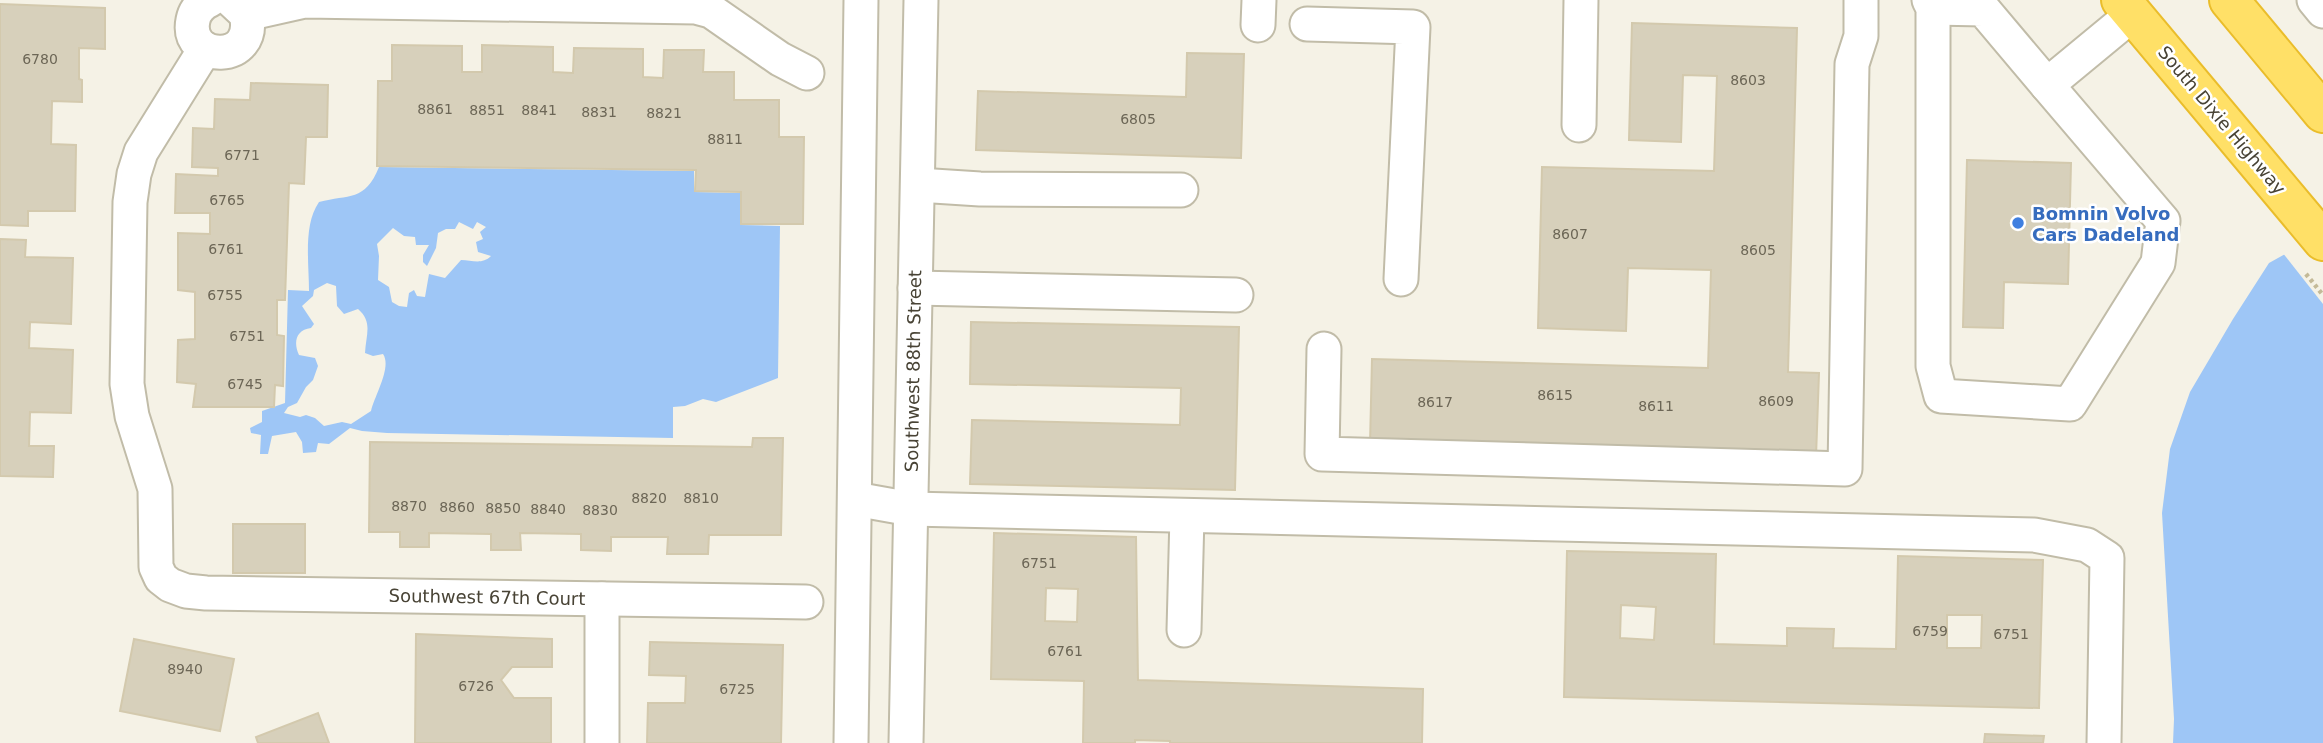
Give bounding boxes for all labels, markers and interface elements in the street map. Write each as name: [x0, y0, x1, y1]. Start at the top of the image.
street label: South Dixie Highway: [2154, 42, 2290, 199]
house number: 6780: [22, 51, 58, 67]
house number: 8603: [1730, 72, 1766, 88]
house number: 8861: [417, 101, 453, 117]
house number: 8851: [469, 102, 505, 118]
house number: 8841: [521, 102, 557, 118]
house number: 8831: [581, 104, 617, 120]
house number: 8821: [646, 105, 682, 121]
house number: 6805: [1120, 111, 1156, 127]
house number: 8811: [707, 131, 743, 147]
house number: 6771: [224, 147, 260, 163]
house number: 6765: [209, 192, 245, 208]
place label: Bomnin Volvo Cars Dadeland: [2032, 203, 2179, 245]
marker: Bomnin Volvo Cars Dadeland: [2010, 215, 2026, 231]
house number: 8607: [1552, 226, 1588, 242]
house number: 6761: [208, 241, 244, 257]
house number: 8605: [1740, 242, 1776, 258]
street label: Southwest 88th Street: [901, 270, 925, 472]
house number: 6755: [207, 287, 243, 303]
house number: 6751: [229, 328, 265, 344]
house number: 6745: [227, 376, 263, 392]
house number: 8615: [1537, 387, 1573, 403]
house number: 8609: [1758, 393, 1794, 409]
house number: 8617: [1417, 394, 1453, 410]
house number: 8611: [1638, 398, 1674, 414]
house number: 8820: [631, 490, 667, 506]
house number: 8810: [683, 490, 719, 506]
house number: 8870: [391, 498, 427, 514]
house number: 8860: [439, 499, 475, 515]
house number: 8850: [485, 500, 521, 516]
house number: 8840: [530, 501, 566, 517]
house number: 8830: [582, 502, 618, 518]
house number: 6751: [1021, 555, 1057, 571]
street label: Southwest 67th Court: [388, 585, 586, 609]
house number: 6759: [1912, 623, 1948, 639]
house number: 6751: [1993, 626, 2029, 642]
house number: 6761: [1047, 643, 1083, 659]
house number: 8940: [167, 661, 203, 677]
house number: 6726: [458, 678, 494, 694]
house number: 6725: [719, 681, 755, 697]

